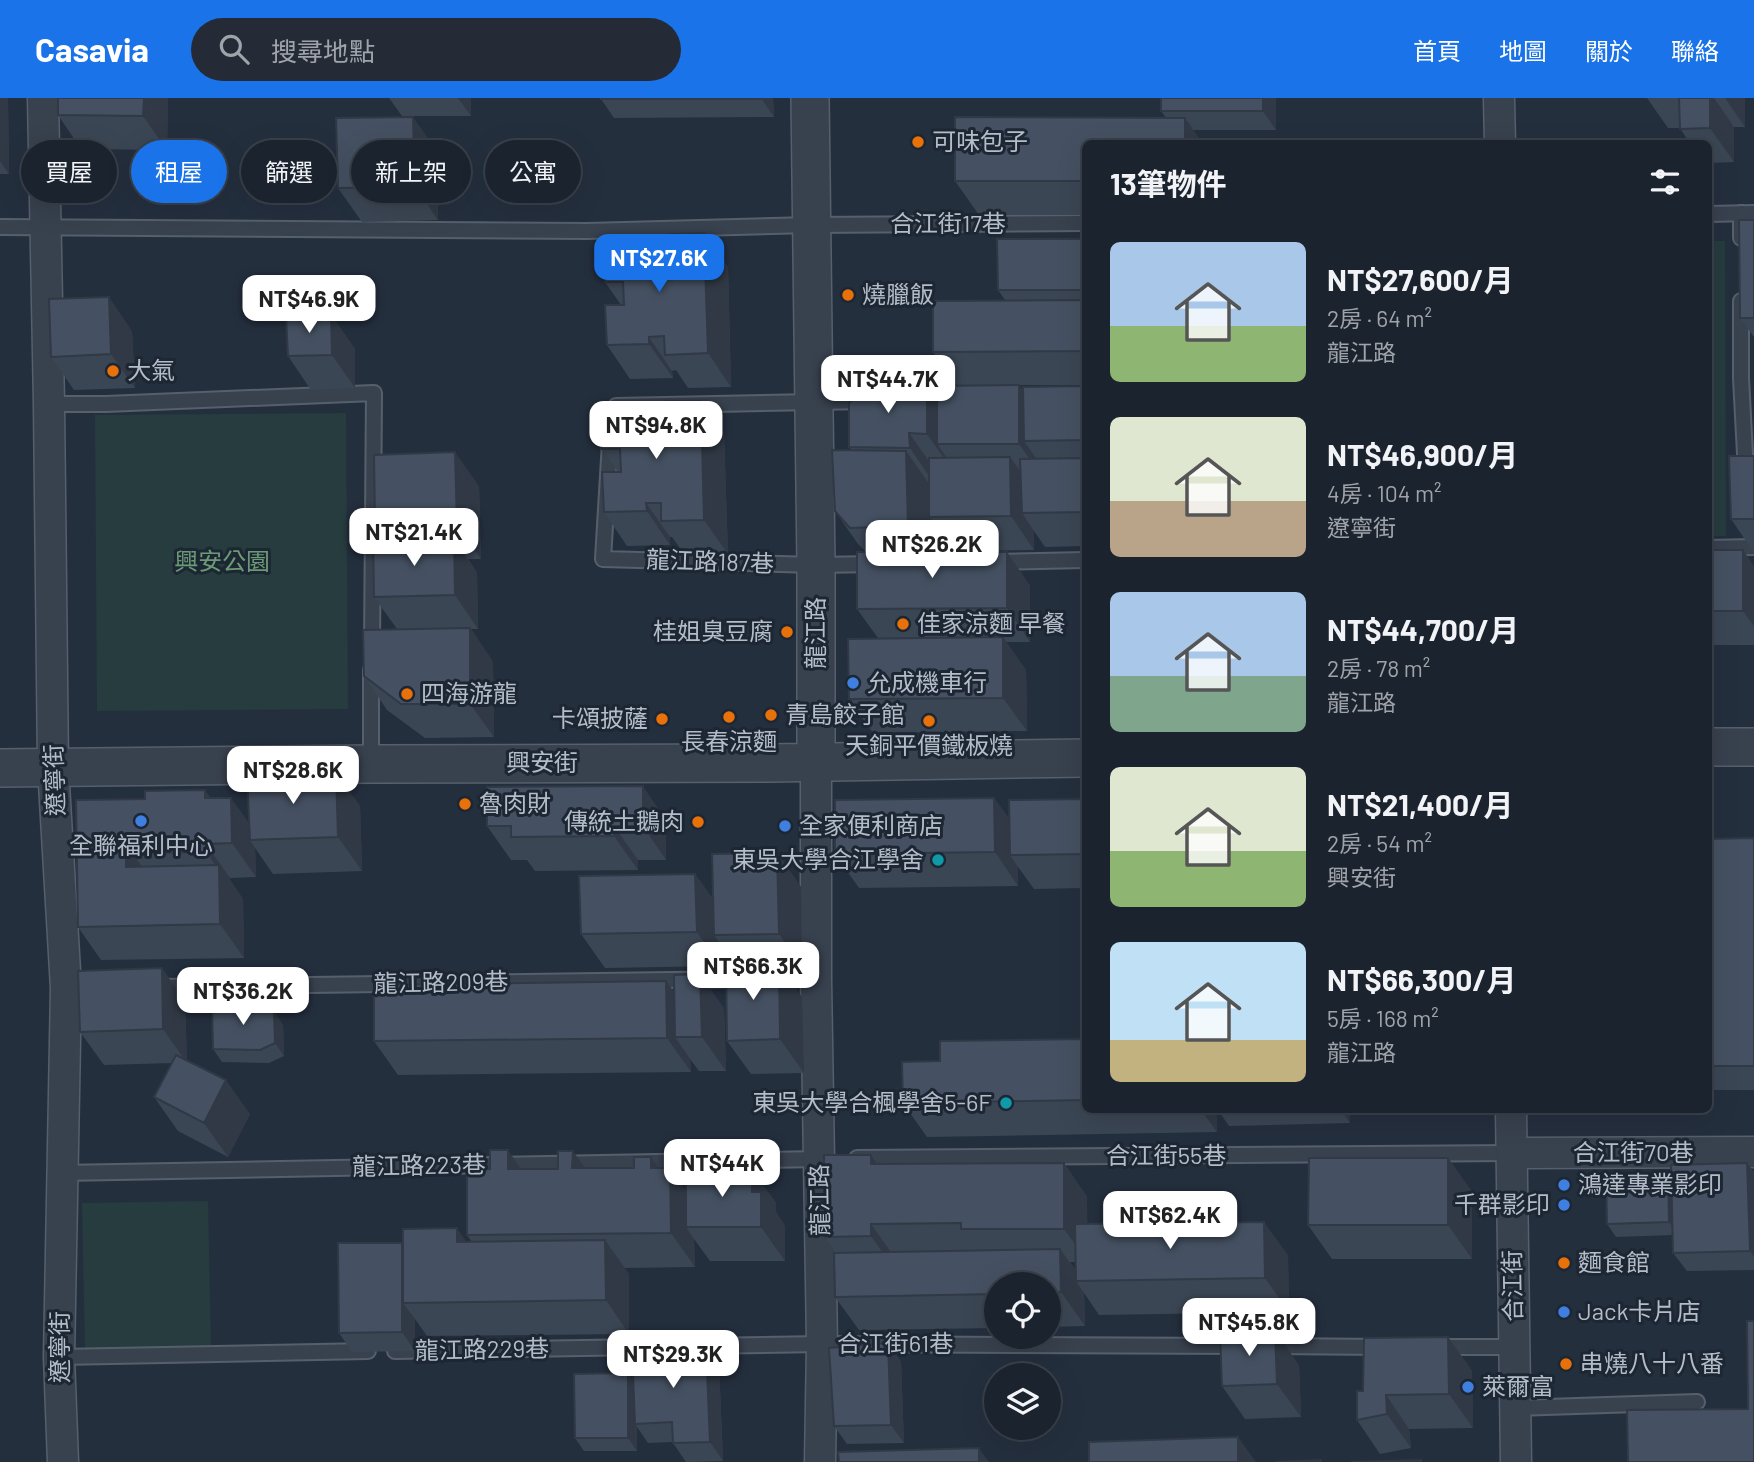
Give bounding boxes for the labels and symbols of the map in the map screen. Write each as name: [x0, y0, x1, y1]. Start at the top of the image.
place label: 可味包子: [932, 126, 1028, 155]
marker: 可味包子: [910, 134, 926, 150]
street label: 合江街17巷: [890, 208, 1006, 237]
pin: NT$27.6K: [587, 234, 731, 294]
pin: NT$46.9K: [237, 275, 381, 335]
place label: 燒臘飯: [862, 279, 934, 308]
marker: 燒臘飯: [840, 287, 856, 303]
place label: 大氣: [127, 355, 175, 384]
pin: NT$44.7K: [816, 356, 960, 415]
marker: 大氣: [105, 363, 121, 379]
pin: NT$94.8K: [584, 402, 728, 461]
pin: NT$21.4K: [342, 508, 486, 568]
pin: NT$26.2K: [860, 520, 1004, 580]
street label: 龍江路187巷: [645, 544, 775, 577]
park label: 興安公園: [174, 546, 270, 575]
street label: 龍江路: [800, 597, 829, 669]
place label: 佳家涼麵 早餐: [917, 608, 1066, 637]
place label: 桂姐臭豆腐: [653, 616, 773, 645]
marker: 佳家涼麵 早餐: [895, 616, 911, 632]
marker: 桂姐臭豆腐: [779, 624, 795, 640]
place label: 允成機車行: [867, 667, 987, 696]
marker: 允成機車行: [845, 675, 861, 691]
place label: 四海游龍: [421, 678, 517, 707]
marker: 四海游龍: [399, 686, 415, 702]
place label: 青島餃子館: [785, 699, 905, 728]
place label: 卡頌披薩: [552, 703, 648, 732]
marker: 青島餃子館: [763, 707, 779, 723]
marker: 長春涼麵: [721, 709, 737, 725]
marker: 卡頌披薩: [654, 711, 670, 727]
marker: 天銅平價鐵板燒: [921, 713, 937, 729]
place label: 長春涼麵: [681, 726, 777, 755]
place label: 天銅平價鐵板燒: [845, 730, 1013, 759]
street label: 遼寧街: [38, 744, 69, 817]
pin: NT$28.6K: [221, 746, 365, 806]
street label: 興安街: [506, 747, 578, 776]
place label: 魯肉財: [479, 788, 551, 817]
marker: 魯肉財: [457, 796, 473, 812]
place label: 傳統土鵝肉: [564, 806, 684, 835]
place label: 全家便利商店: [799, 810, 943, 839]
marker: 全聯福利中心: [133, 813, 149, 829]
marker: 傳統土鵝肉: [690, 814, 706, 830]
marker: 全家便利商店: [777, 818, 793, 834]
place label: 全聯福利中心: [69, 830, 213, 859]
place label: 東吳大學合江學舍: [732, 844, 924, 873]
marker: 東吳大學合江學舍: [930, 852, 946, 868]
pin: NT$66.3K: [681, 942, 825, 1002]
street label: 龍江路209巷: [373, 966, 509, 997]
pin: NT$36.2K: [171, 968, 315, 1027]
place label: 東吳大學合楓學舍5-6F: [752, 1087, 992, 1116]
marker: 東吳大學合楓學舍5-6F: [998, 1095, 1014, 1111]
street label: 合江街70巷: [1573, 1137, 1693, 1166]
pin: NT$44K: [665, 1140, 779, 1199]
street label: 合江街55巷: [1106, 1140, 1226, 1169]
street label: 龍江路223巷: [352, 1149, 486, 1180]
street label: 龍江路: [803, 1164, 834, 1236]
place label: 鴻達專業影印: [1578, 1169, 1722, 1198]
marker: 鴻達專業影印: [1556, 1177, 1572, 1193]
place label: 千群影印: [1454, 1189, 1550, 1218]
pin: NT$62.4K: [1098, 1192, 1242, 1251]
marker: 千群影印: [1556, 1197, 1572, 1213]
place label: 麵食館: [1578, 1247, 1650, 1276]
street label: 合江街: [1496, 1250, 1527, 1322]
marker: 麵食館: [1556, 1255, 1572, 1271]
place label: Jack卡片店: [1578, 1296, 1701, 1325]
pin: NT$45.8K: [1177, 1298, 1321, 1358]
marker: Jack卡片店: [1556, 1304, 1572, 1320]
street label: 遼寧街: [44, 1311, 73, 1383]
street label: 合江街61巷: [837, 1328, 953, 1357]
pin: NT$29.3K: [601, 1330, 745, 1390]
street label: 龍江路229巷: [415, 1333, 549, 1364]
place label: 串燒八十八番: [1580, 1348, 1724, 1377]
marker: 串燒八十八番: [1558, 1356, 1574, 1372]
place label: 萊爾富: [1482, 1371, 1554, 1400]
marker: 萊爾富: [1460, 1379, 1476, 1395]

